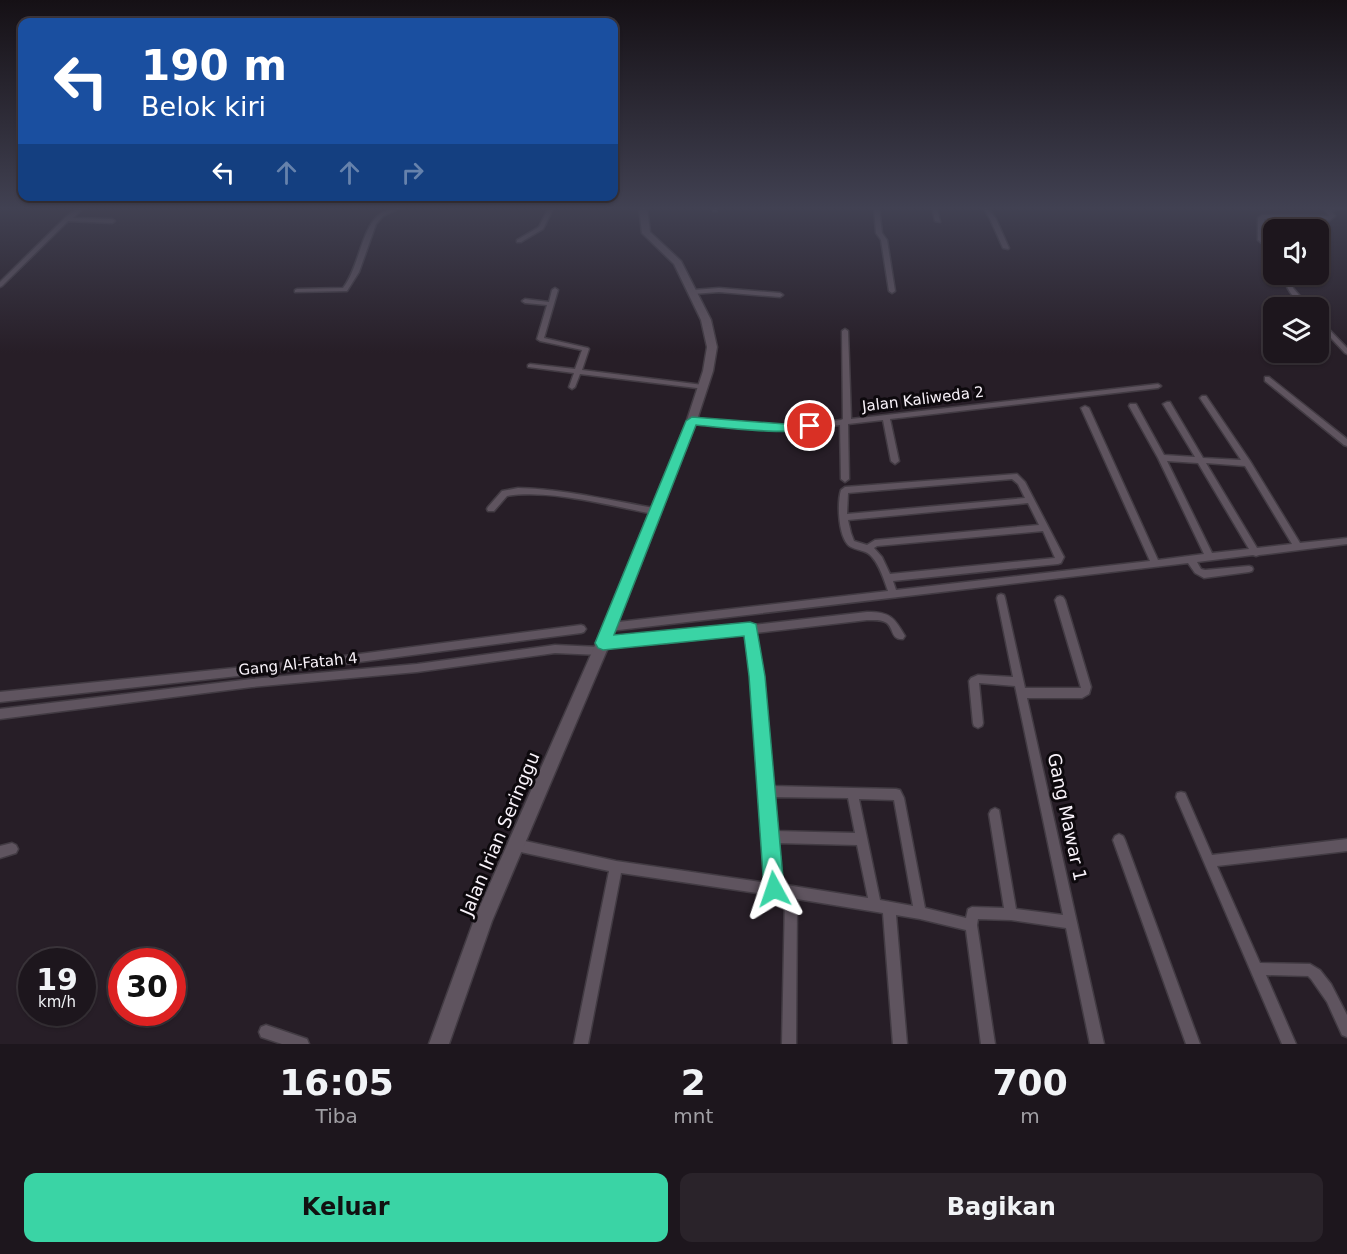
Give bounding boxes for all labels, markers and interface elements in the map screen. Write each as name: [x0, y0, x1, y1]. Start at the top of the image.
text: 190 m: [141, 41, 287, 90]
icon: left: [42, 42, 120, 120]
text: Belok kiri: [141, 91, 266, 122]
icon: left: [207, 156, 240, 189]
icon: ahead: [270, 156, 303, 189]
icon: ahead: [333, 156, 366, 189]
icon: right: [396, 156, 429, 189]
map controls: [1263, 219, 1329, 363]
button: sound: [1263, 219, 1329, 285]
button: layers: [1263, 297, 1329, 363]
street label: Jalan Kaliweda 2: [860, 383, 985, 416]
pin: [784, 400, 835, 451]
icon: arrive: [793, 409, 826, 442]
street label: Gang Al-Fatah 4: [237, 649, 359, 679]
street label: Jalan Irian Seringgu: [455, 749, 544, 920]
street label: Gang Mawar 1: [1044, 751, 1091, 883]
position arrow: [742, 857, 806, 921]
speed limit sign: 30: [108, 948, 186, 1026]
text: 19: [36, 962, 78, 997]
text: km/h: [38, 993, 76, 1011]
text: 16:05: [279, 1062, 394, 1103]
text: 2: [681, 1062, 706, 1103]
text: 700: [993, 1062, 1068, 1103]
text: Tiba: [316, 1104, 358, 1128]
text: mnt: [673, 1104, 713, 1128]
text: m: [1020, 1104, 1040, 1128]
button: Keluar: [24, 1173, 668, 1242]
button: Bagikan: [680, 1173, 1323, 1242]

